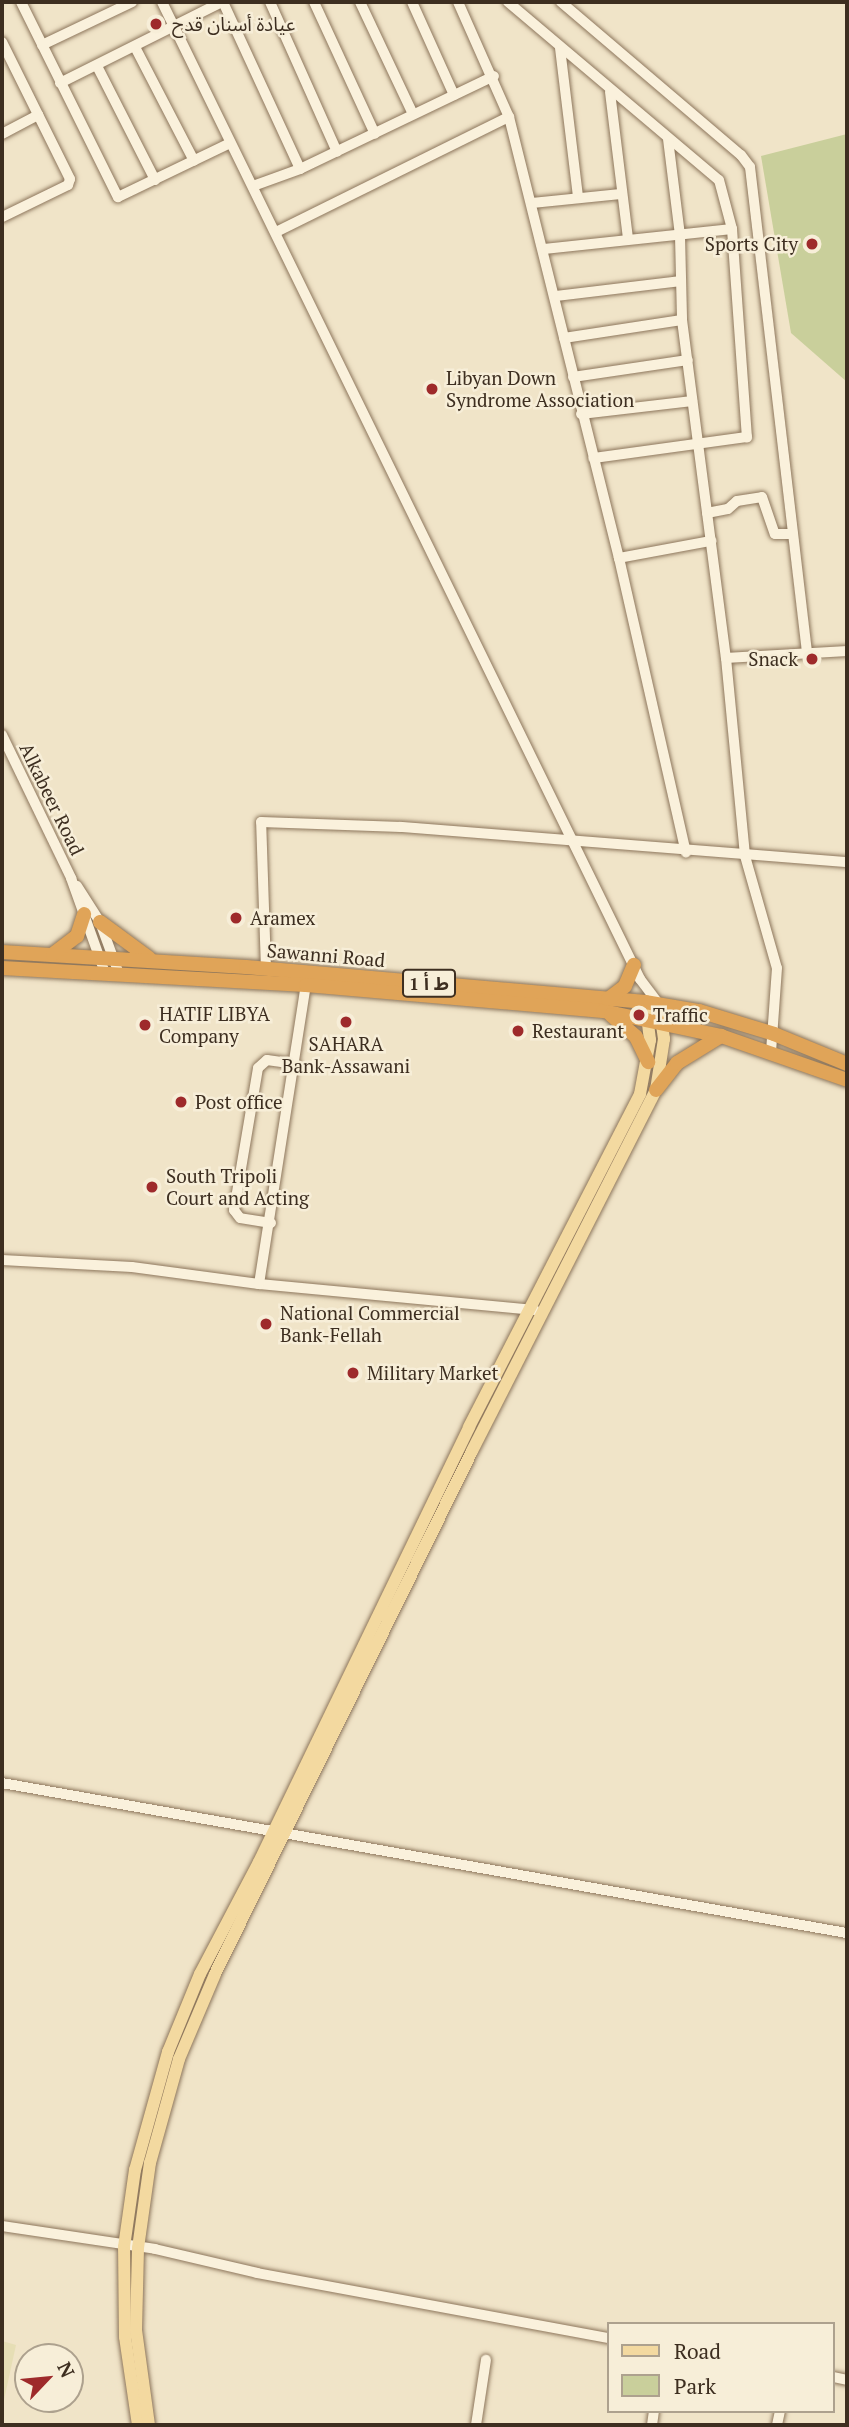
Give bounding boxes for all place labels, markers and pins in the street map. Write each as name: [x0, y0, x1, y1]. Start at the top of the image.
place label: عيادة أسنان قدح: [172, 13, 295, 35]
marker: عيادة أسنان قدح: [146, 14, 166, 34]
place label: Sports City: [705, 233, 798, 255]
marker: Sports City: [804, 236, 820, 252]
place label: Libyan Down Syndrome Association: [446, 367, 635, 411]
marker: Libyan Down Syndrome Association: [424, 381, 440, 397]
place label: Snack: [748, 648, 798, 670]
marker: Snack: [804, 651, 820, 667]
place label: Aramex: [250, 907, 315, 929]
marker: Aramex: [228, 910, 244, 926]
place label: HATIF LIBYA Company: [159, 1003, 270, 1047]
place label: Traffic: [653, 1004, 708, 1026]
marker: Traffic: [631, 1007, 647, 1023]
marker: SAHARA Bank-Assawani: [338, 1014, 354, 1030]
marker: HATIF LIBYA Company: [137, 1017, 153, 1033]
place label: Restaurant: [532, 1020, 624, 1042]
marker: Restaurant: [510, 1023, 526, 1039]
place label: SAHARA Bank-Assawani: [282, 1033, 410, 1077]
place label: Post office: [195, 1091, 283, 1113]
marker: Post office: [173, 1094, 189, 1110]
place label: South Tripoli Court and Acting: [166, 1165, 309, 1209]
marker: South Tripoli Court and Acting: [144, 1179, 160, 1195]
place label: National Commercial Bank-Fellah: [280, 1302, 460, 1346]
marker: National Commercial Bank-Fellah: [258, 1316, 274, 1332]
place label: Military Market: [367, 1362, 499, 1384]
marker: Military Market: [345, 1365, 361, 1381]

